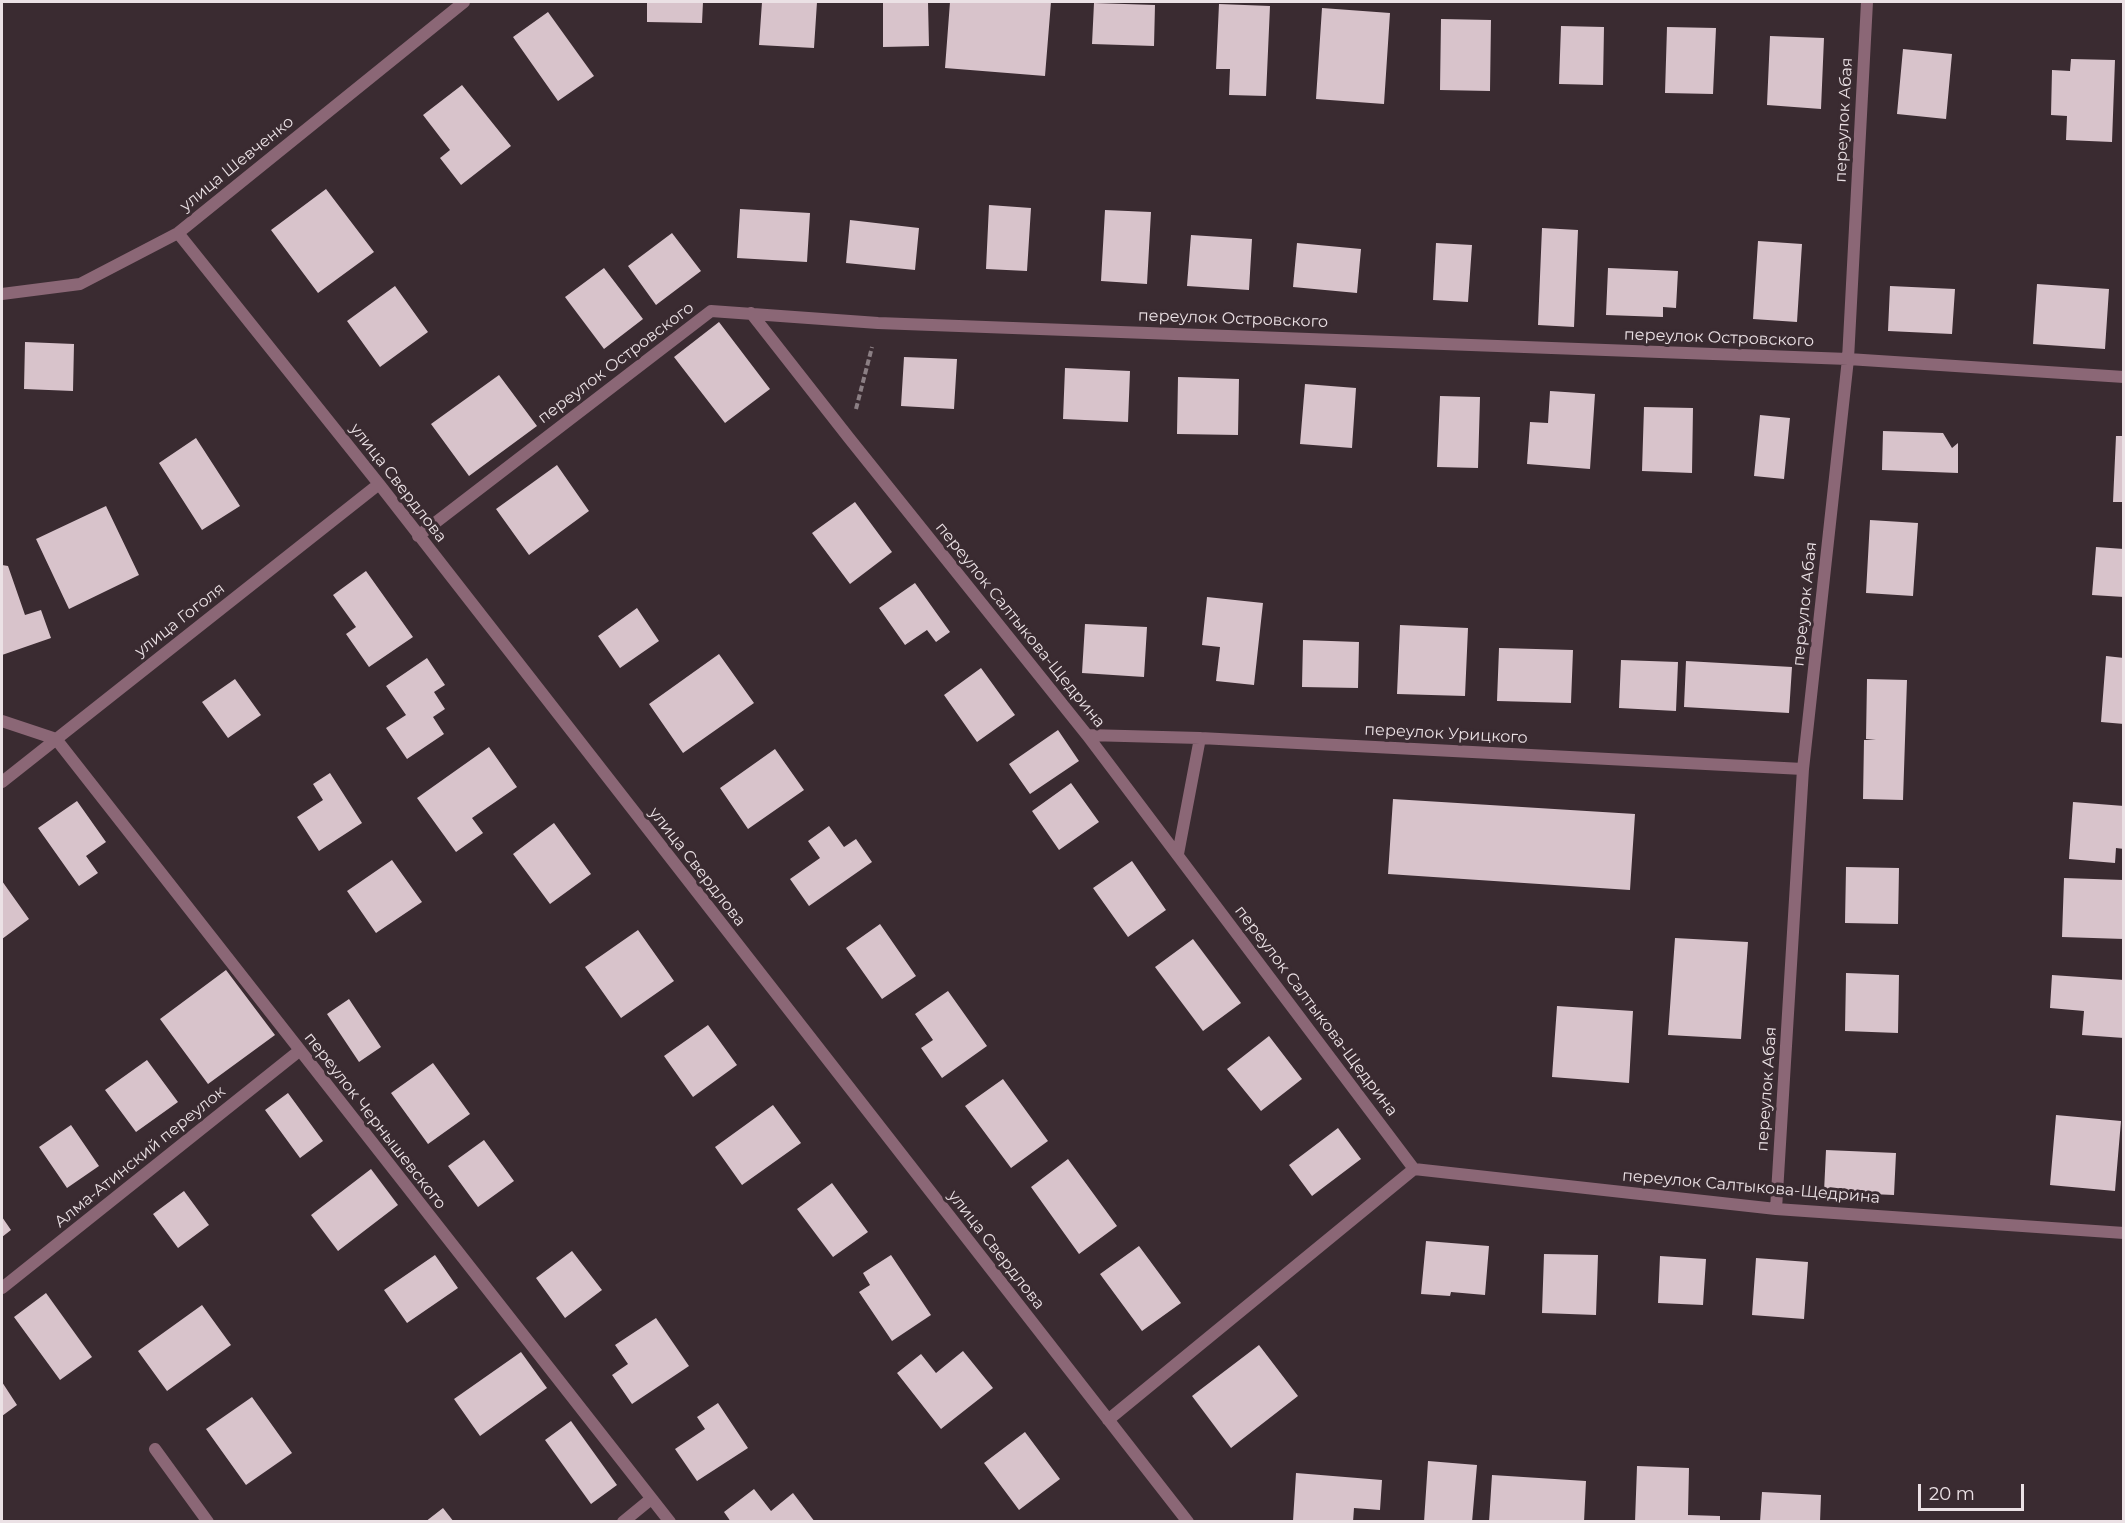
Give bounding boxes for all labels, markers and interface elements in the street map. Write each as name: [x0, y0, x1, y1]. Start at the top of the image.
street label: переулок Абая: [1831, 57, 1857, 183]
street label: улица Шевченко: [176, 112, 298, 216]
street label: переулок Островского: [534, 298, 698, 428]
street label: переулок Островского: [1138, 306, 1328, 332]
street label: переулок Островского: [1624, 325, 1814, 351]
street label: улица Свердлова: [346, 420, 450, 546]
street label: переулок Салтыкова-Щедрина: [931, 518, 1109, 732]
street label: переулок Абая: [1789, 541, 1821, 667]
street label: улица Гоголя: [131, 579, 229, 661]
street label: переулок Урицкого: [1364, 720, 1528, 748]
street label: улица Свердлова: [645, 804, 749, 930]
street label: переулок Салтыкова-Щедрина: [1230, 902, 1402, 1120]
street label: переулок Абая: [1753, 1026, 1781, 1152]
street label: переулок Чернышевского: [300, 1029, 450, 1213]
street label: Алма-Атинский переулок: [51, 1082, 229, 1232]
street label: переулок Салтыкова-Щедрина: [1621, 1166, 1881, 1208]
street label: улица Свердлова: [944, 1187, 1048, 1313]
scale bar: [1921, 1472, 2028, 1510]
text: 20 m: [1929, 1483, 1975, 1505]

